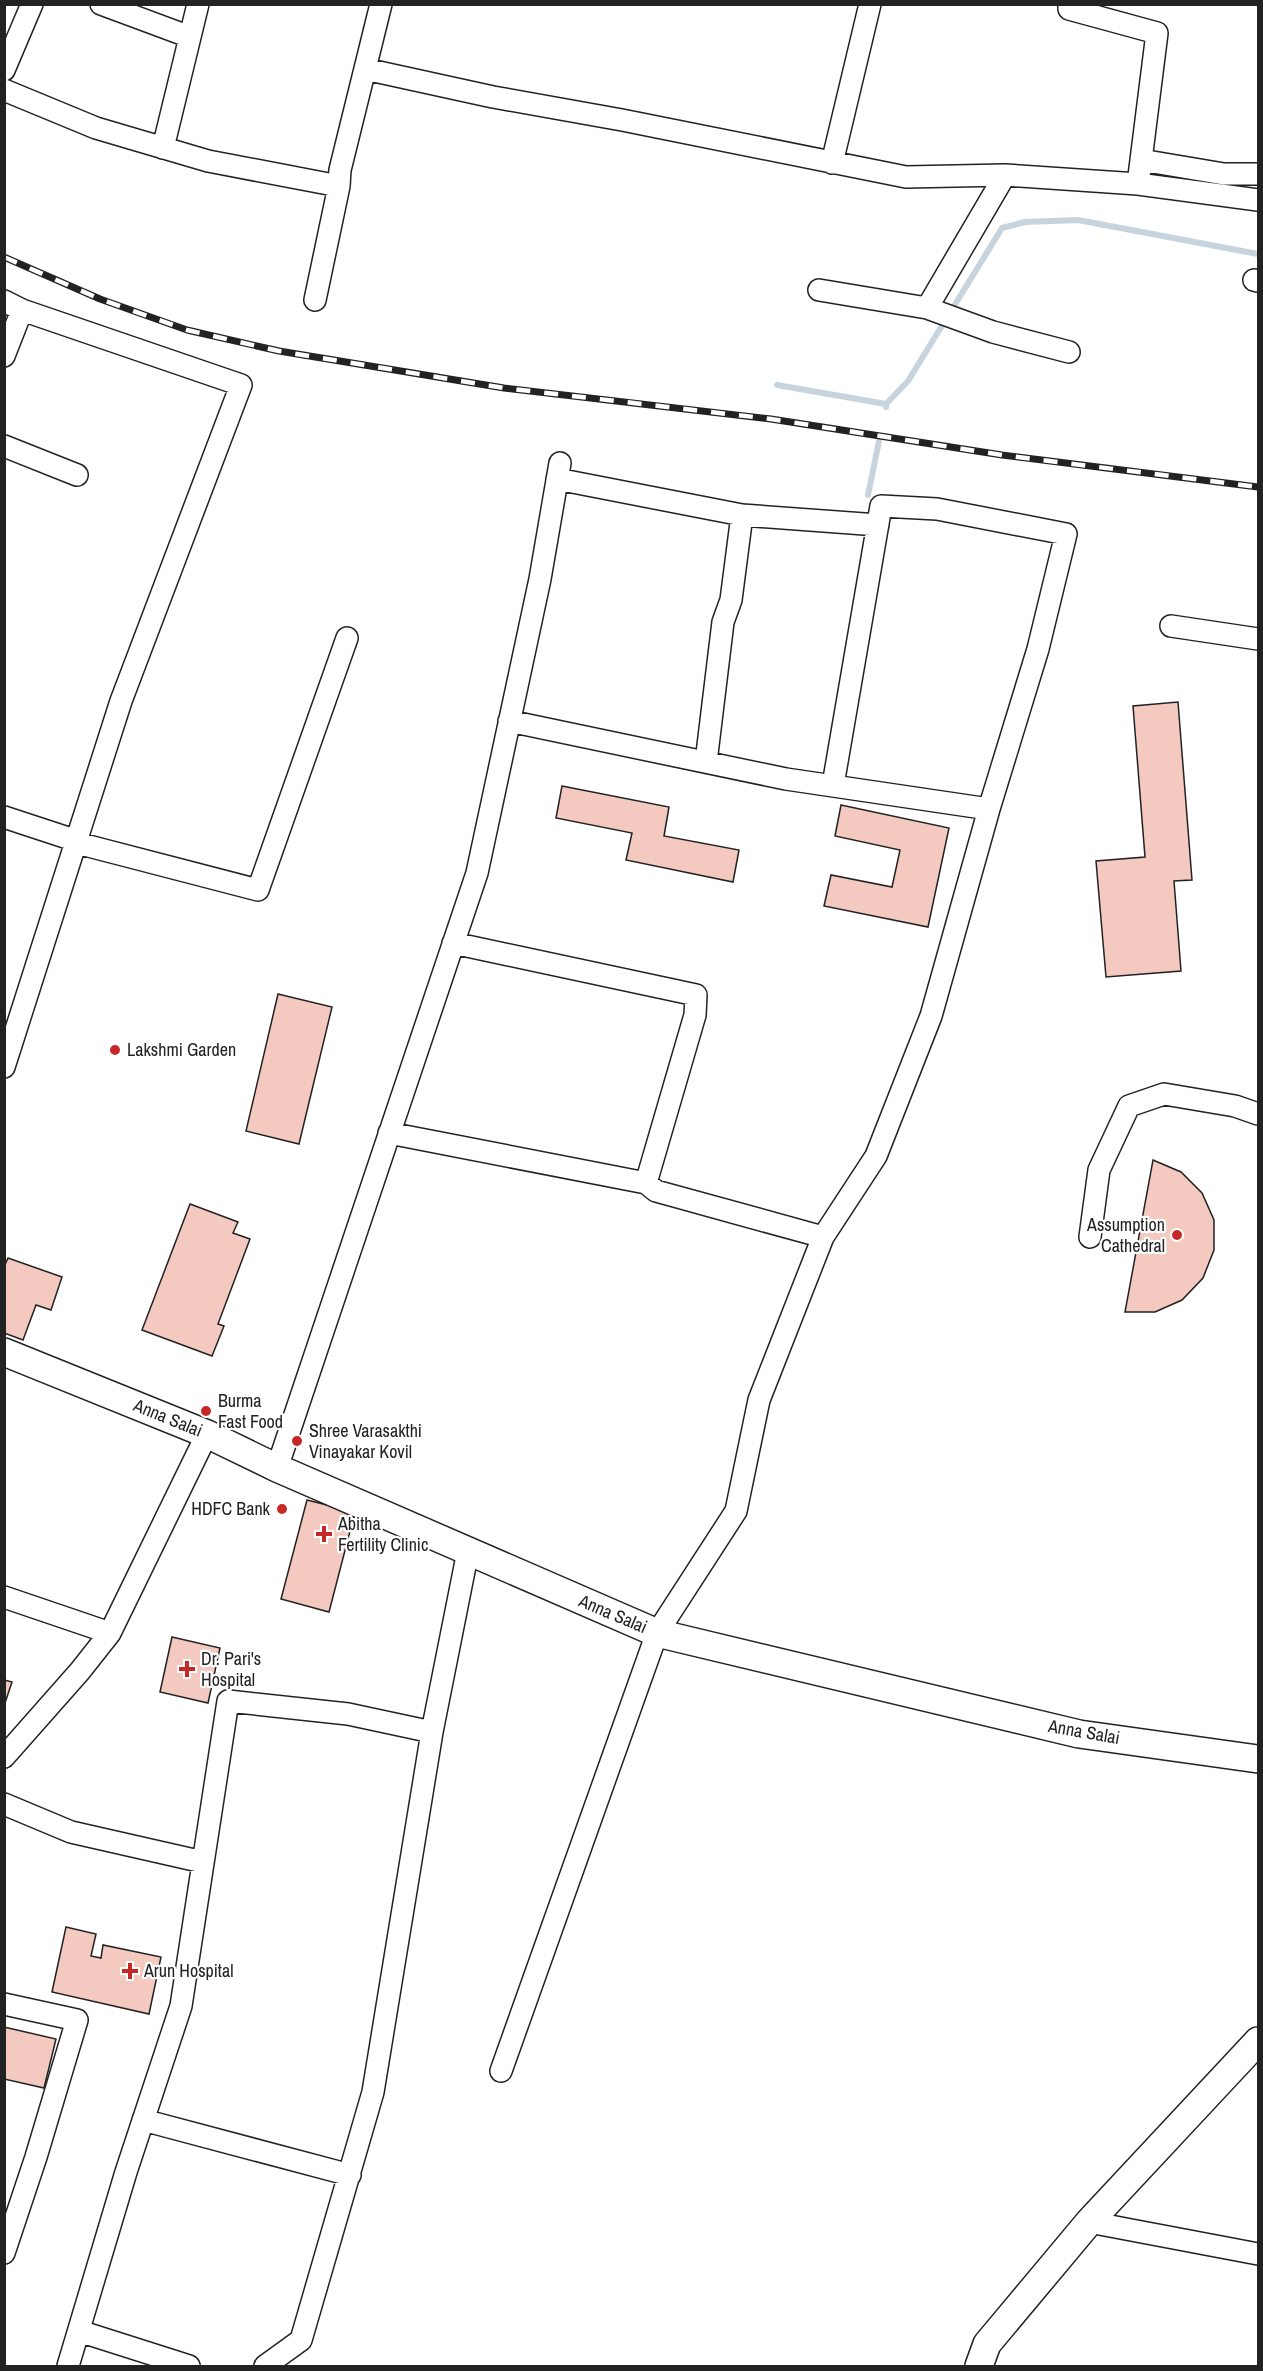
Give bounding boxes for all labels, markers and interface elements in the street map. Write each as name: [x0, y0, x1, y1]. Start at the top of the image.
place label: Lakshmi Garden: [127, 1037, 236, 1062]
marker: Lakshmi Garden: [108, 1043, 122, 1057]
place label: Assumption Cathedral: [1086, 1212, 1165, 1258]
marker: Assumption Cathedral: [1170, 1228, 1184, 1242]
place label: Burma Fast Food: [218, 1388, 283, 1434]
street label: Anna Salai: [129, 1392, 206, 1443]
marker: Burma Fast Food: [199, 1404, 213, 1418]
place label: Shree Varasakthi Vinayakar Kovil: [309, 1418, 422, 1464]
marker: Shree Varasakthi Vinayakar Kovil: [290, 1434, 304, 1448]
place label: HDFC Bank: [191, 1496, 271, 1521]
marker: HDFC Bank: [275, 1502, 289, 1516]
place label: Abitha Fertility Clinic: [337, 1511, 428, 1557]
marker: Abitha Fertility Clinic: [315, 1525, 333, 1543]
street label: Anna Salai: [574, 1588, 651, 1639]
place label: Dr. Pari's Hospital: [201, 1646, 261, 1692]
marker: Dr. Pari's Hospital: [178, 1660, 196, 1678]
street label: Anna Salai: [1045, 1713, 1122, 1750]
place label: Arun Hospital: [143, 1958, 233, 1983]
marker: Arun Hospital: [121, 1962, 139, 1980]

